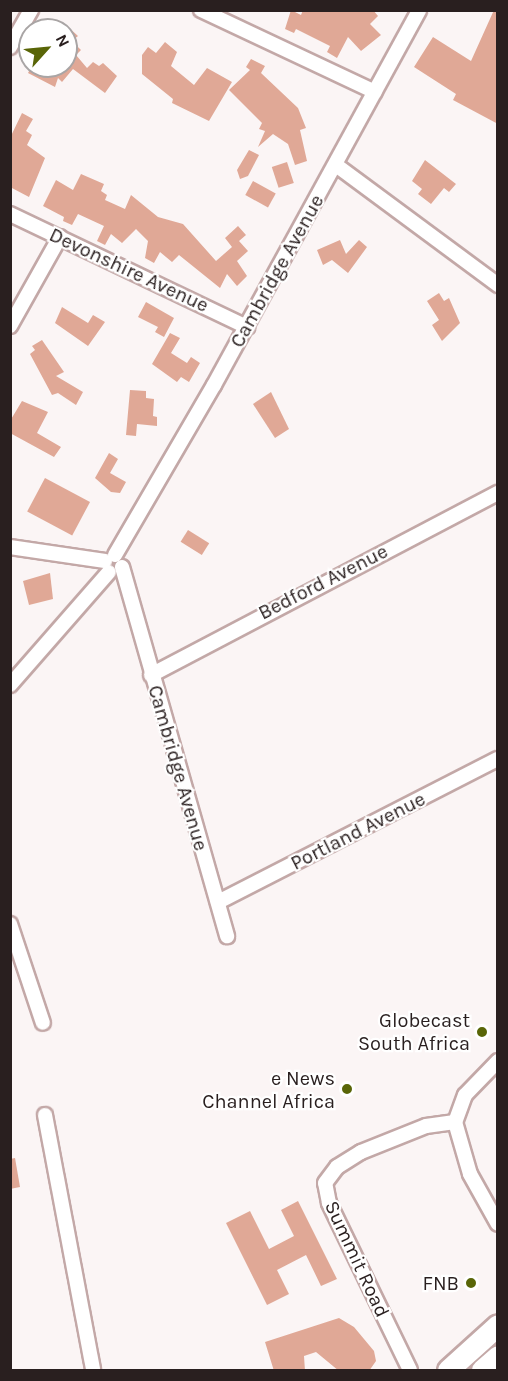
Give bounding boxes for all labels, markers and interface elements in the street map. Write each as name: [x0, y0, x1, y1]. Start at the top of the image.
north arrow: [18, 18, 78, 78]
text: N: [52, 31, 74, 50]
street label: Cambridge Avenue: [225, 190, 329, 352]
street label: Devonshire Avenue: [45, 223, 213, 317]
street label: Bedford Avenue: [254, 539, 392, 625]
street label: Cambridge Avenue: [143, 683, 213, 853]
street label: Portland Avenue: [287, 787, 429, 875]
place label: Globecast South Africa: [358, 1008, 470, 1055]
marker: Globecast South Africa: [475, 1025, 489, 1039]
place label: e News Channel Africa: [202, 1066, 335, 1113]
marker: e News Channel Africa: [340, 1082, 354, 1096]
street label: Summit Road: [320, 1197, 394, 1321]
place label: FNB: [422, 1271, 459, 1295]
marker: FNB: [464, 1276, 478, 1290]

